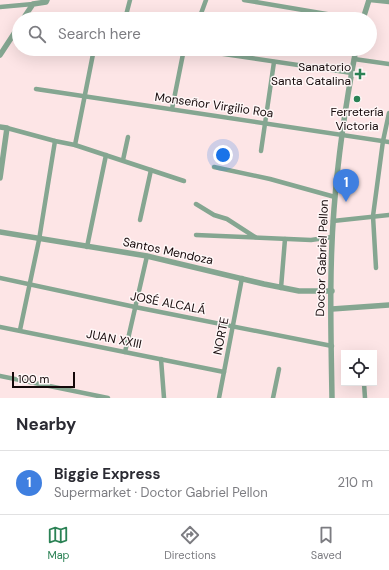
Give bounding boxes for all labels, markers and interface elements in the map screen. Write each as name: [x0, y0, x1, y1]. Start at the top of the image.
search box: [12, 12, 377, 56]
icon: search: [26, 23, 48, 45]
text: Search here: [58, 24, 141, 44]
place label: Sanatorio Santa Catalina: [271, 59, 351, 89]
marker: Sanatorio Santa Catalina: [354, 68, 366, 80]
street label: Monseñor Virgilio Roa: [154, 89, 274, 121]
marker: Ferretería Victoria: [352, 94, 362, 104]
place label: Ferretería Victoria: [330, 104, 384, 134]
your location: [213, 145, 233, 165]
pin: 1: [333, 169, 359, 202]
street label: Doctor Gabriel Pellon: [312, 199, 332, 317]
street label: Santos Mendoza: [121, 234, 215, 268]
street label: JOSÉ ALCALÁ: [129, 288, 207, 318]
street label: NORTE: [209, 316, 233, 356]
street label: JUAN XXIII: [85, 326, 143, 352]
map controls: [341, 350, 377, 386]
button: locate: [341, 350, 377, 386]
scale bar: [12, 370, 75, 389]
text: 100 m: [18, 372, 49, 386]
text: Nearby: [16, 413, 76, 435]
text: Biggie Express: [54, 464, 160, 484]
text: 1: [27, 474, 31, 491]
text: 210 m: [338, 474, 373, 491]
text: Supermarket · Doctor Gabriel Pellon: [54, 484, 268, 501]
tab: Map: [47, 524, 70, 562]
tab: Directions: [164, 524, 216, 562]
tab: Saved: [311, 524, 342, 562]

